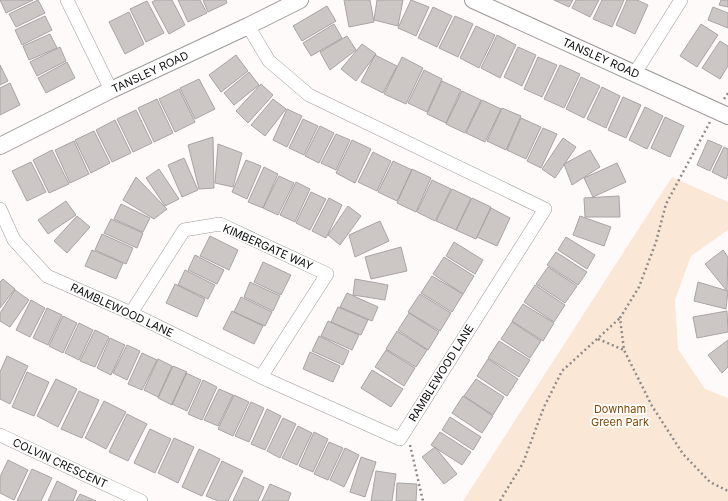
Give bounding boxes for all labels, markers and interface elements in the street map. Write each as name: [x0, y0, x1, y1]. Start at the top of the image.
street label: TANSLEY ROAD: [560, 35, 642, 81]
street label: TANSLEY ROAD: [109, 48, 191, 96]
street label: KIMBERGATE WAY: [221, 221, 316, 273]
street label: RAMBLEWOOD LANE: [68, 280, 176, 340]
street label: RAMBLEWOOD LANE: [405, 322, 477, 424]
park label: Downham Green Park: [591, 402, 649, 429]
street label: COLVIN CRESCENT: [11, 435, 109, 491]

